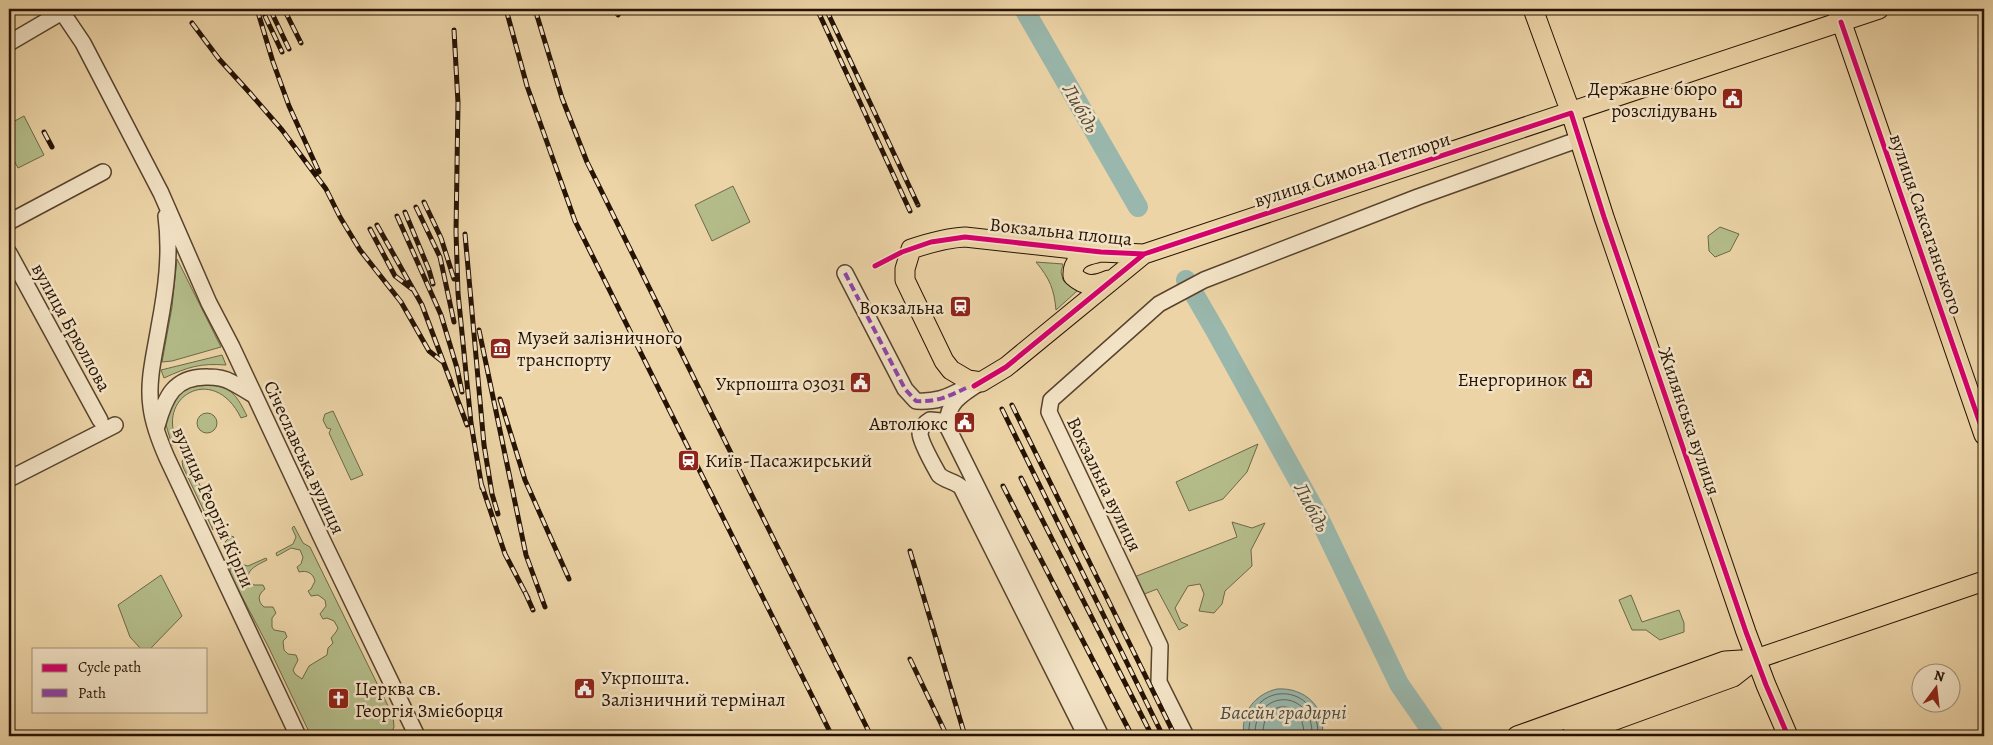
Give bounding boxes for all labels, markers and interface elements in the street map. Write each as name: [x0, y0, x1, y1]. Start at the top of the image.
place label: Державне бюро розслідувань: [1588, 76, 1717, 124]
water label: Либідь: [1055, 78, 1105, 138]
public building icon: Державне бюро розслідувань: [1721, 87, 1745, 111]
street label: вулиця Симона Петлюри: [1251, 126, 1454, 214]
street label: вулиця Саксаганського: [1883, 130, 1969, 318]
street label: Вокзальна площа: [988, 212, 1134, 252]
street label: вулиця Брюллова: [25, 259, 117, 397]
place label: Вокзальна: [859, 295, 944, 321]
station icon: Вокзальна: [948, 295, 972, 319]
place label: Музей залізничного транспорту: [517, 325, 682, 373]
museum icon: Музей залізничного транспорту: [489, 336, 513, 360]
street label: Жилянська вулиця: [1652, 344, 1727, 499]
place label: Енергоринок: [1457, 367, 1567, 393]
public building icon: Енергоринок: [1571, 367, 1595, 391]
place label: Укрпошта 03031: [715, 371, 845, 397]
public building icon: Укрпошта 03031: [849, 371, 873, 395]
street label: Січеславська вулиця: [257, 376, 351, 538]
place label: Автолюкс: [868, 411, 948, 437]
public building icon: Автолюкс: [952, 411, 976, 435]
street label: Вокзальна вулиця: [1060, 413, 1148, 556]
street label: вулиця Георгія Кірпи: [166, 423, 260, 592]
station icon: Київ-Пасажирський: [677, 448, 701, 472]
place label: Київ-Пасажирський: [705, 448, 872, 474]
water label: Либідь: [1287, 477, 1336, 537]
legend: [32, 648, 208, 712]
text: Cycle path: [78, 657, 141, 677]
north arrow: [1910, 662, 1960, 712]
place label: Укрпошта. Залізничний термінал: [601, 665, 786, 713]
text: N: [1932, 665, 1947, 686]
place label: Церква св. Георгія Змієборця: [355, 676, 504, 724]
public building icon: Укрпошта. Залізничний термінал: [573, 676, 597, 700]
text: Path: [78, 683, 106, 703]
church icon: Церква св. Георгія Змієборця: [327, 687, 351, 711]
water label: Басейн градирні: [1220, 699, 1346, 726]

